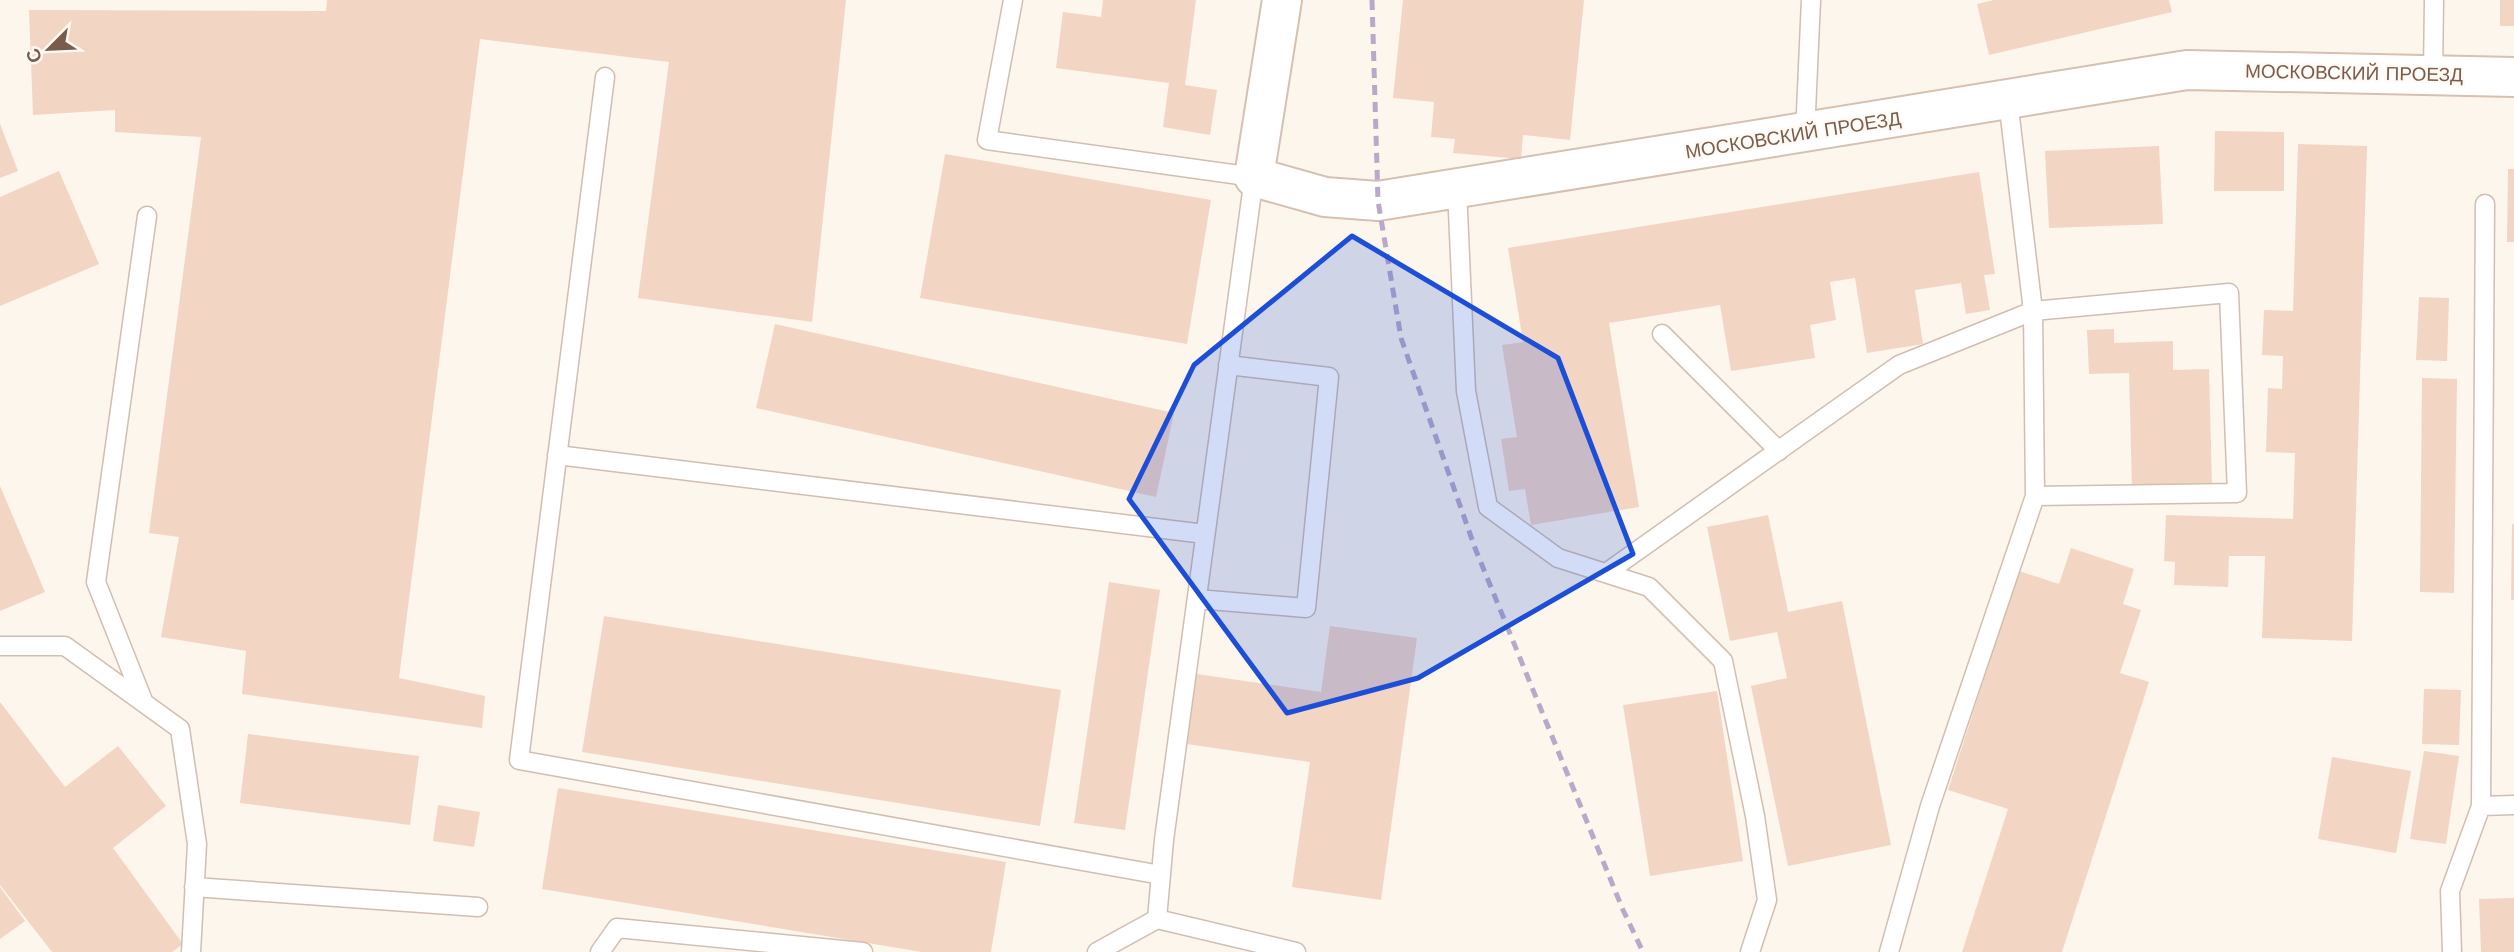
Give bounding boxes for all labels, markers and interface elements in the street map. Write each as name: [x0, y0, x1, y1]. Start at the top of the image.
north arrow: [14, 14, 84, 84]
text: С: [21, 45, 47, 67]
street label: МОСКОВСКИЙ ПРОЕЗД: [2245, 60, 2463, 86]
street label: МОСКОВСКИЙ ПРОЕЗД: [1684, 107, 1903, 163]

